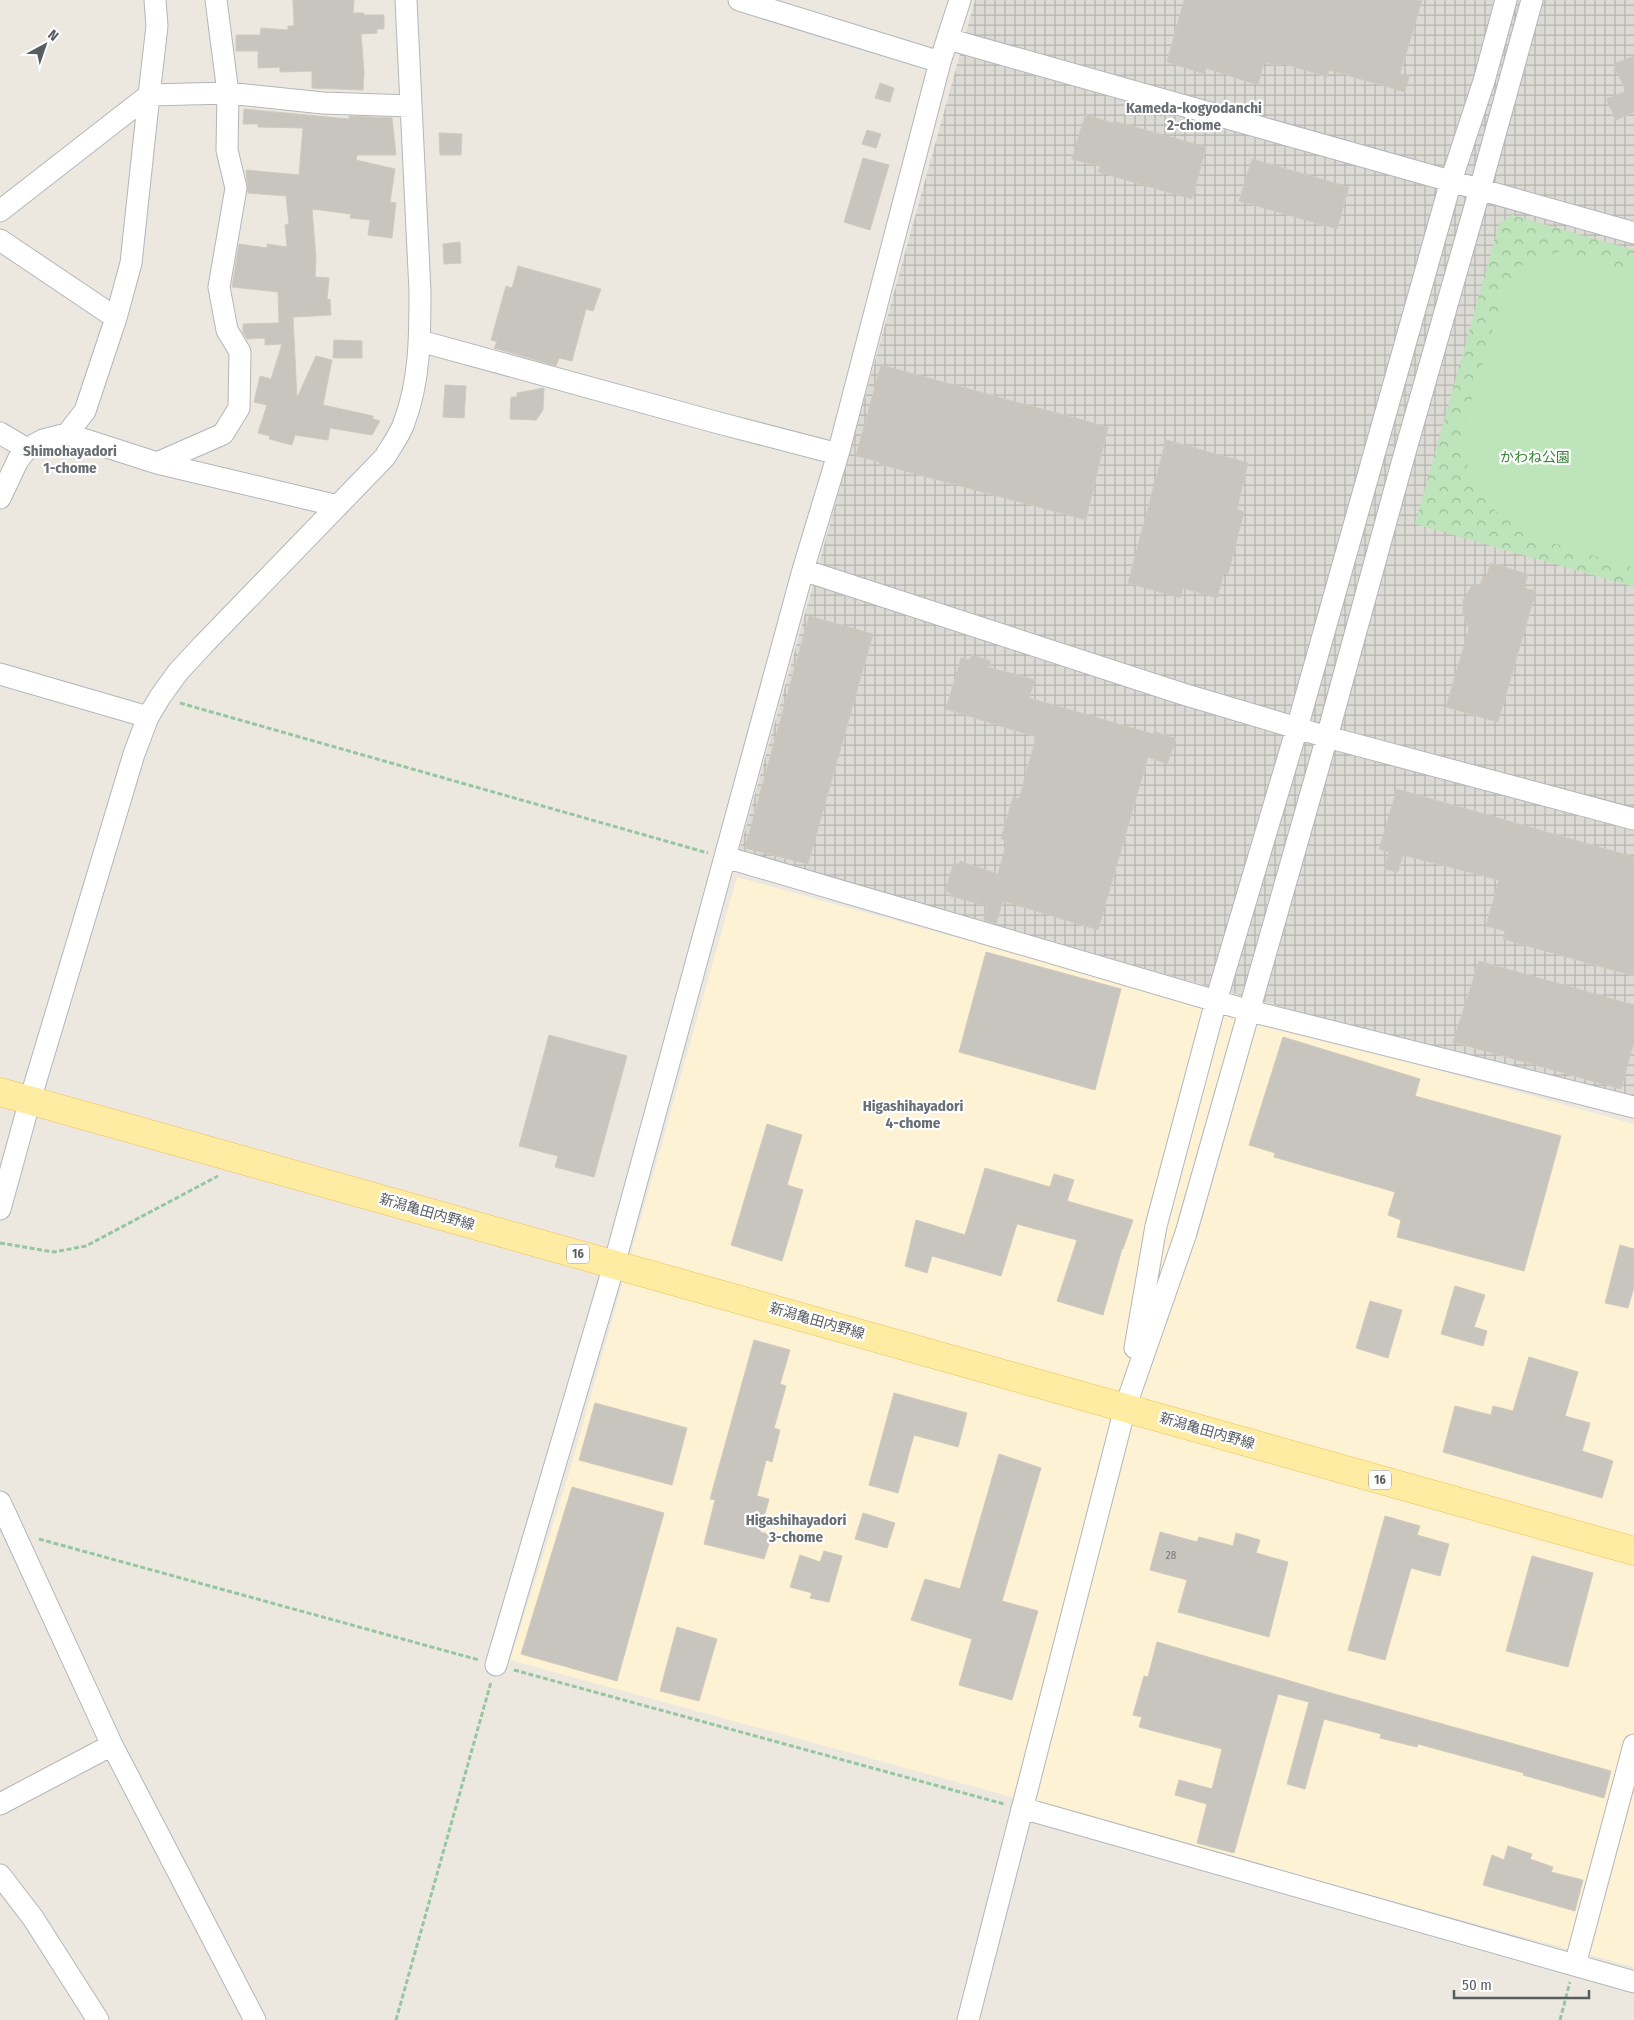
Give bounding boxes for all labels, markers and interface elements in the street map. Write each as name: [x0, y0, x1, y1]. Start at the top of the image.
north arrow: [20, 20, 70, 70]
text: N: [44, 26, 62, 45]
district label: Kameda-kogyodanchi 2-chome: [1126, 99, 1262, 134]
district label: Shimohayadori 1-chome: [23, 442, 117, 477]
park label: かわね公園: [1500, 449, 1570, 466]
district label: Higashihayadori 4-chome: [863, 1097, 963, 1132]
street label: 新潟亀田内野線: [378, 1190, 476, 1234]
road number: 16: [567, 1244, 589, 1264]
street label: 新潟亀田内野線: [768, 1299, 866, 1343]
street label: 新潟亀田内野線: [1158, 1409, 1256, 1453]
road number: 16: [1369, 1470, 1391, 1490]
district label: Higashihayadori 3-chome: [746, 1511, 846, 1546]
house number: 28: [1166, 1549, 1177, 1562]
scale bar: [1454, 1968, 1589, 2000]
text: 50 m: [1462, 1976, 1492, 1994]

